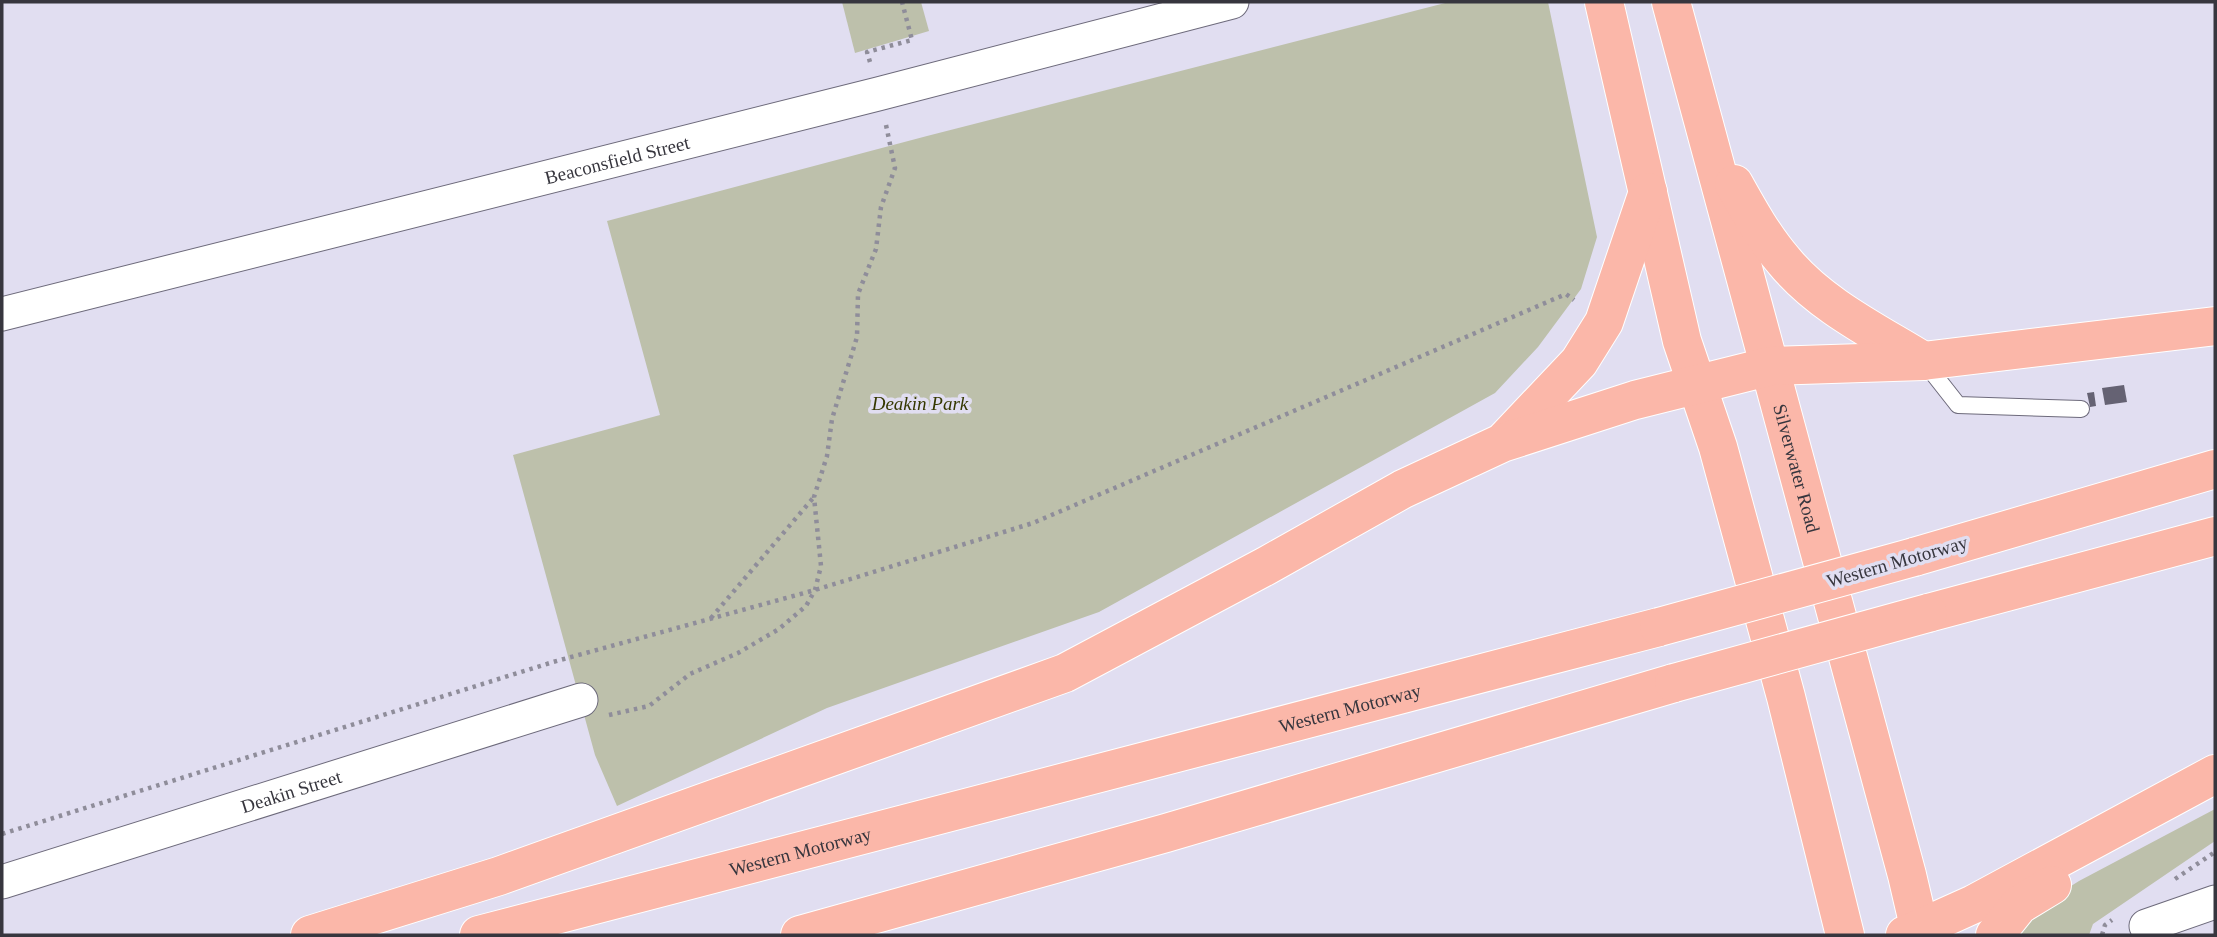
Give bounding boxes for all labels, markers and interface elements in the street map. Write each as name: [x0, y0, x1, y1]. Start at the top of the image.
street label: Beaconsfield Street: [543, 132, 692, 188]
park label: Deakin Park: [871, 393, 969, 414]
street label: Silverwater Road: [1769, 402, 1824, 536]
street label: Western Motorway: [1824, 531, 1971, 592]
street label: Western Motorway: [1277, 679, 1424, 737]
street label: Deakin Street: [238, 766, 345, 817]
street label: Western Motorway: [727, 823, 874, 880]

